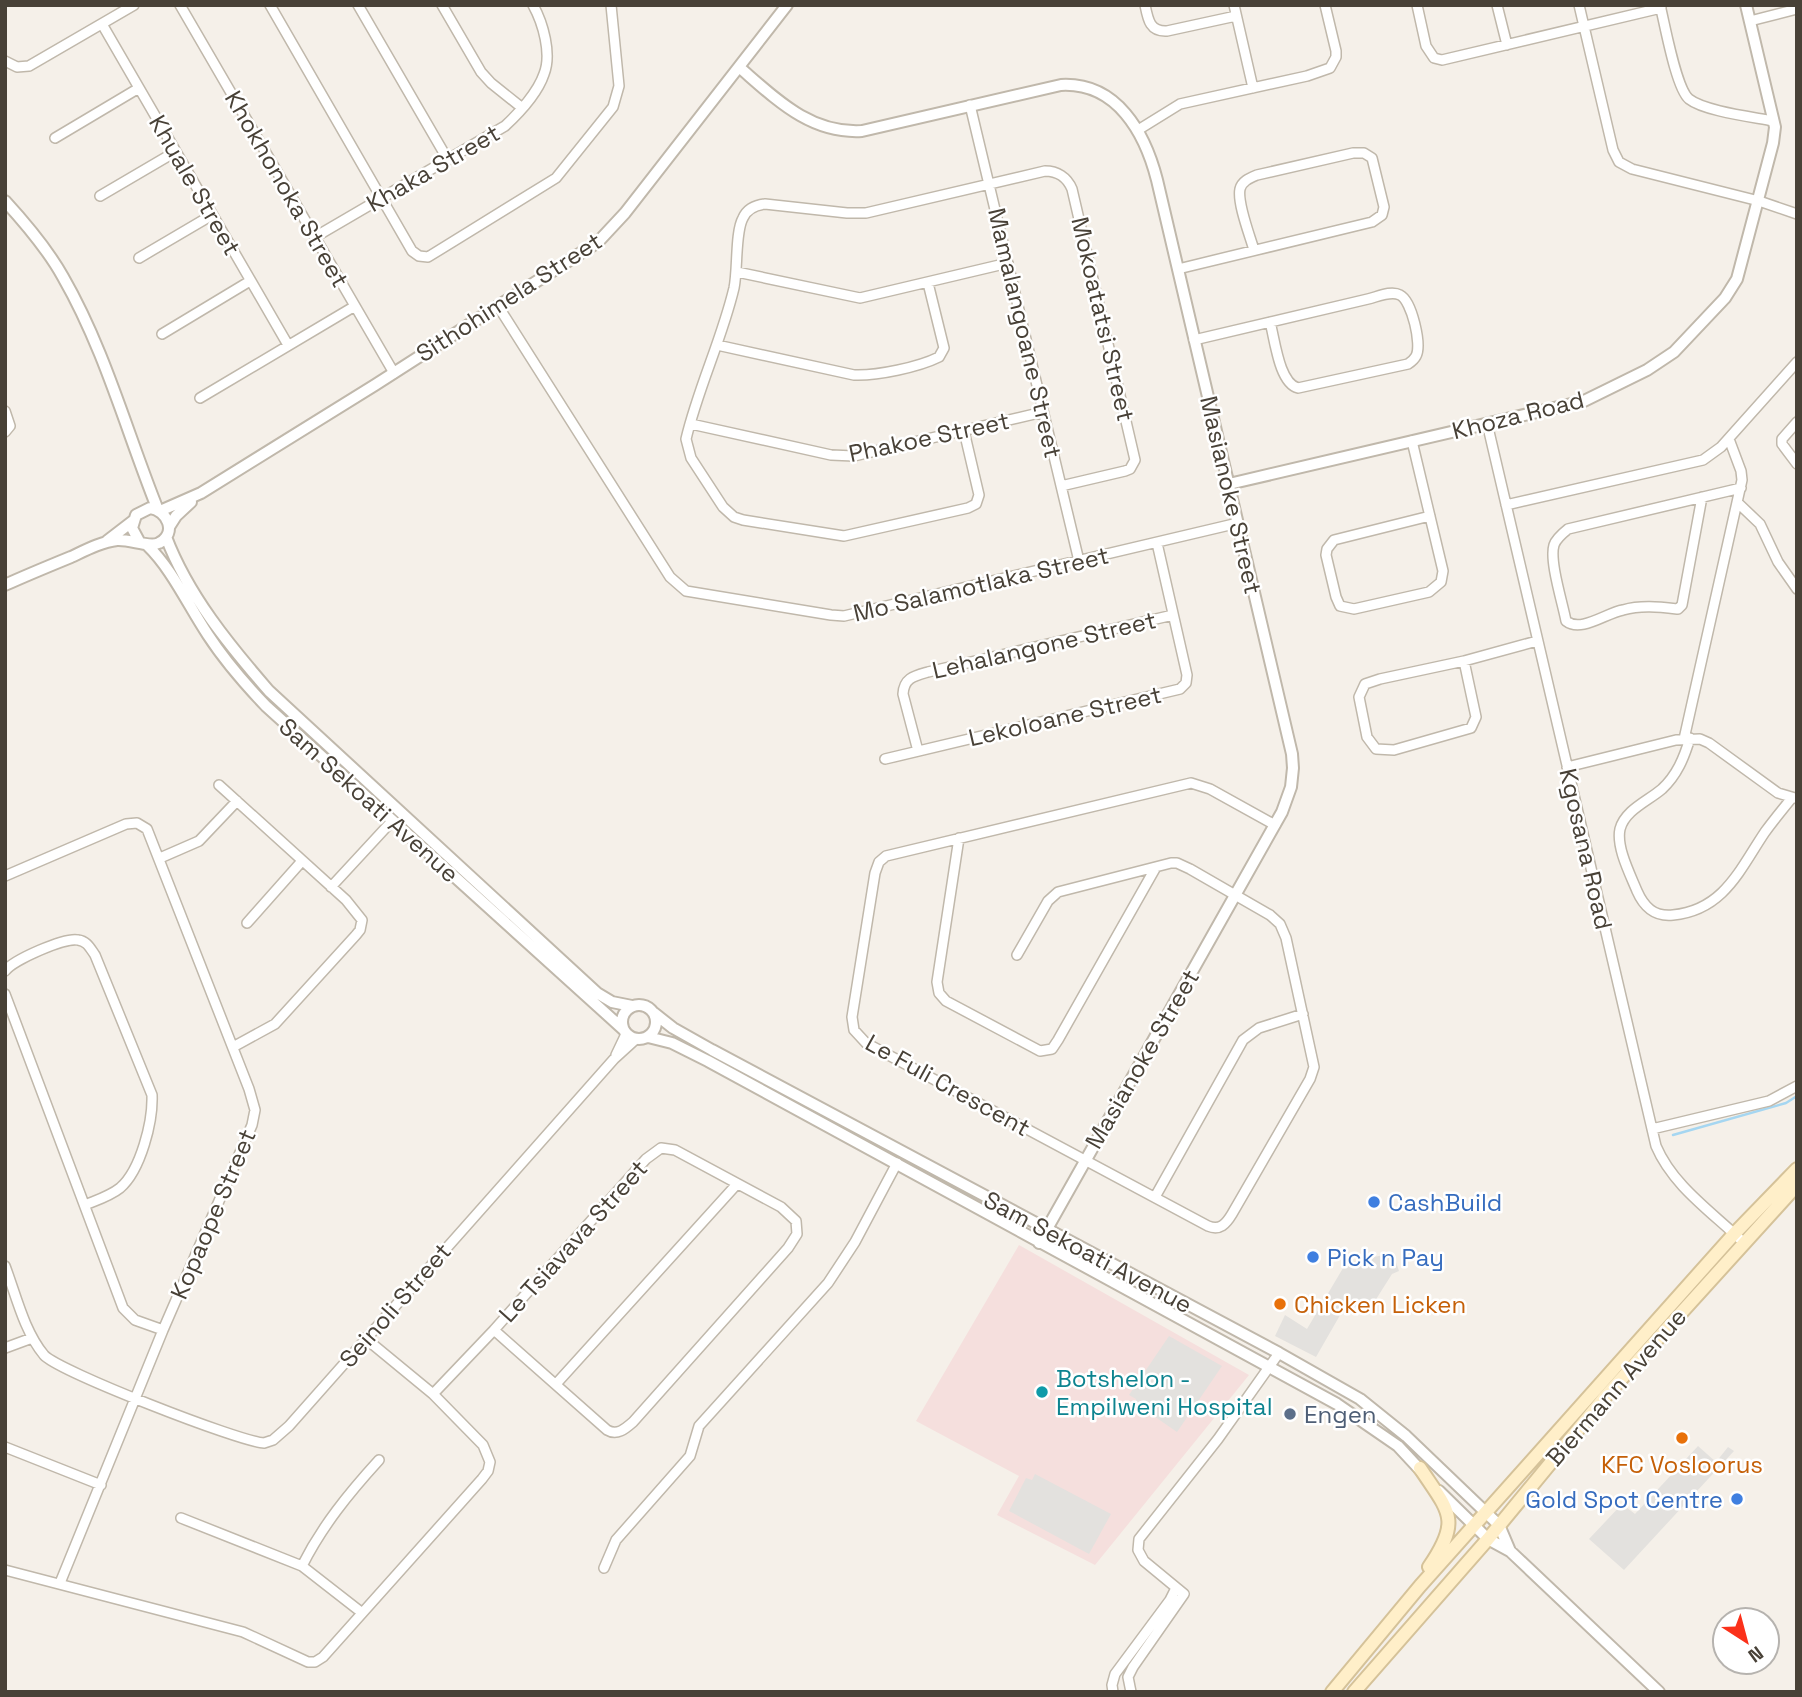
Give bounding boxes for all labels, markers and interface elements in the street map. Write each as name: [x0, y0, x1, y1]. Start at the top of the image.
street label: Khokhonoka Street: [218, 85, 356, 293]
street label: Khuale Street: [142, 109, 248, 261]
street label: Khaka Street: [361, 117, 505, 219]
street label: Mamalangoane Street: [981, 205, 1069, 461]
street label: Mokoatatsi Street: [1064, 214, 1142, 424]
street label: Sithohimela Street: [410, 225, 608, 369]
street label: Khoza Road: [1449, 384, 1587, 446]
street label: Masianoke Street: [1193, 393, 1269, 597]
street label: Phakoe Street: [846, 405, 1012, 469]
street label: Mo Salamotlaka Street: [850, 539, 1112, 629]
street label: Lehalangone Street: [929, 604, 1159, 686]
street label: Lekoloane Street: [965, 679, 1165, 753]
street label: Sam Sekoati Avenue: [272, 711, 466, 889]
street label: Kgosana Road: [1552, 765, 1620, 933]
street label: Masianoke Street: [1078, 964, 1206, 1154]
street label: Le Fuli Crescent: [860, 1027, 1036, 1143]
street label: Kopaope Street: [163, 1124, 263, 1304]
street label: Le Tsiavava Street: [492, 1153, 654, 1329]
street label: Sam Sekoati Avenue: [978, 1184, 1198, 1320]
place label: CashBuild: [1388, 1187, 1502, 1218]
marker: CashBuild: [1366, 1194, 1382, 1210]
street label: Seinoli Street: [332, 1236, 458, 1374]
place label: Pick n Pay: [1327, 1242, 1444, 1273]
marker: Pick n Pay: [1305, 1249, 1321, 1265]
place label: Chicken Licken: [1294, 1289, 1466, 1320]
marker: Chicken Licken: [1272, 1296, 1288, 1312]
street label: Biermann Avenue: [1539, 1302, 1693, 1472]
place label: Botshelon - Empilweni Hospital: [1056, 1363, 1273, 1422]
marker: Botshelon - Empilweni Hospital: [1034, 1384, 1050, 1400]
place label: Engen: [1304, 1399, 1377, 1430]
marker: Engen: [1282, 1406, 1298, 1422]
marker: KFC Vosloorus: [1674, 1430, 1690, 1446]
place label: KFC Vosloorus: [1601, 1449, 1763, 1480]
place label: Gold Spot Centre: [1525, 1484, 1723, 1515]
marker: Gold Spot Centre: [1729, 1491, 1745, 1507]
north arrow: [1711, 1606, 1781, 1676]
text: N: [1743, 1640, 1768, 1668]

